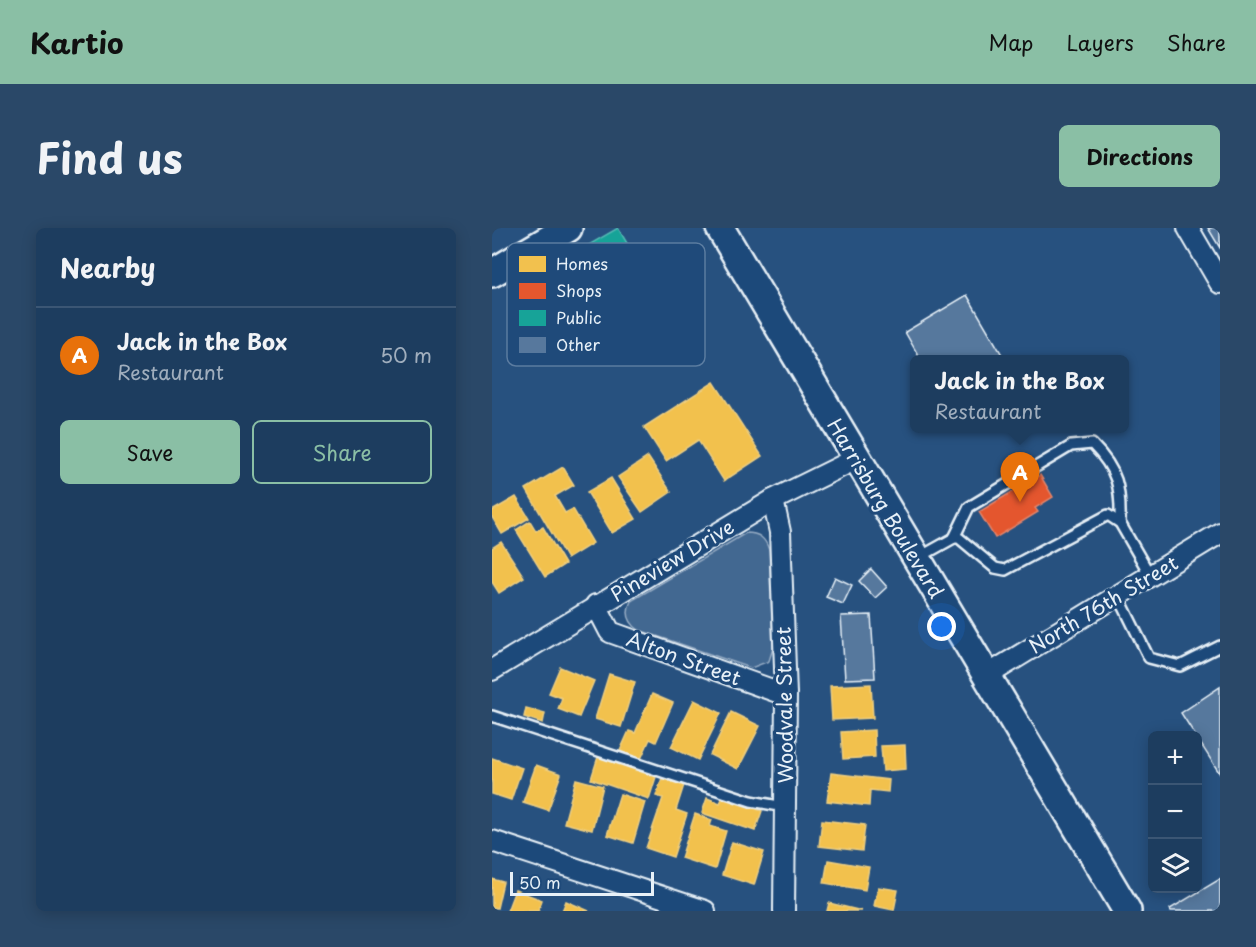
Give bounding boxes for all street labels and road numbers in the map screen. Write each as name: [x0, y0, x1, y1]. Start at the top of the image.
street label: Harrisburg Boulevard: [820, 412, 952, 604]
street label: Pineview Drive: [604, 511, 740, 609]
street label: North 76th Street: [1023, 547, 1183, 660]
street label: Alton Street: [623, 623, 745, 693]
street label: Woodvale Street: [768, 626, 800, 784]

